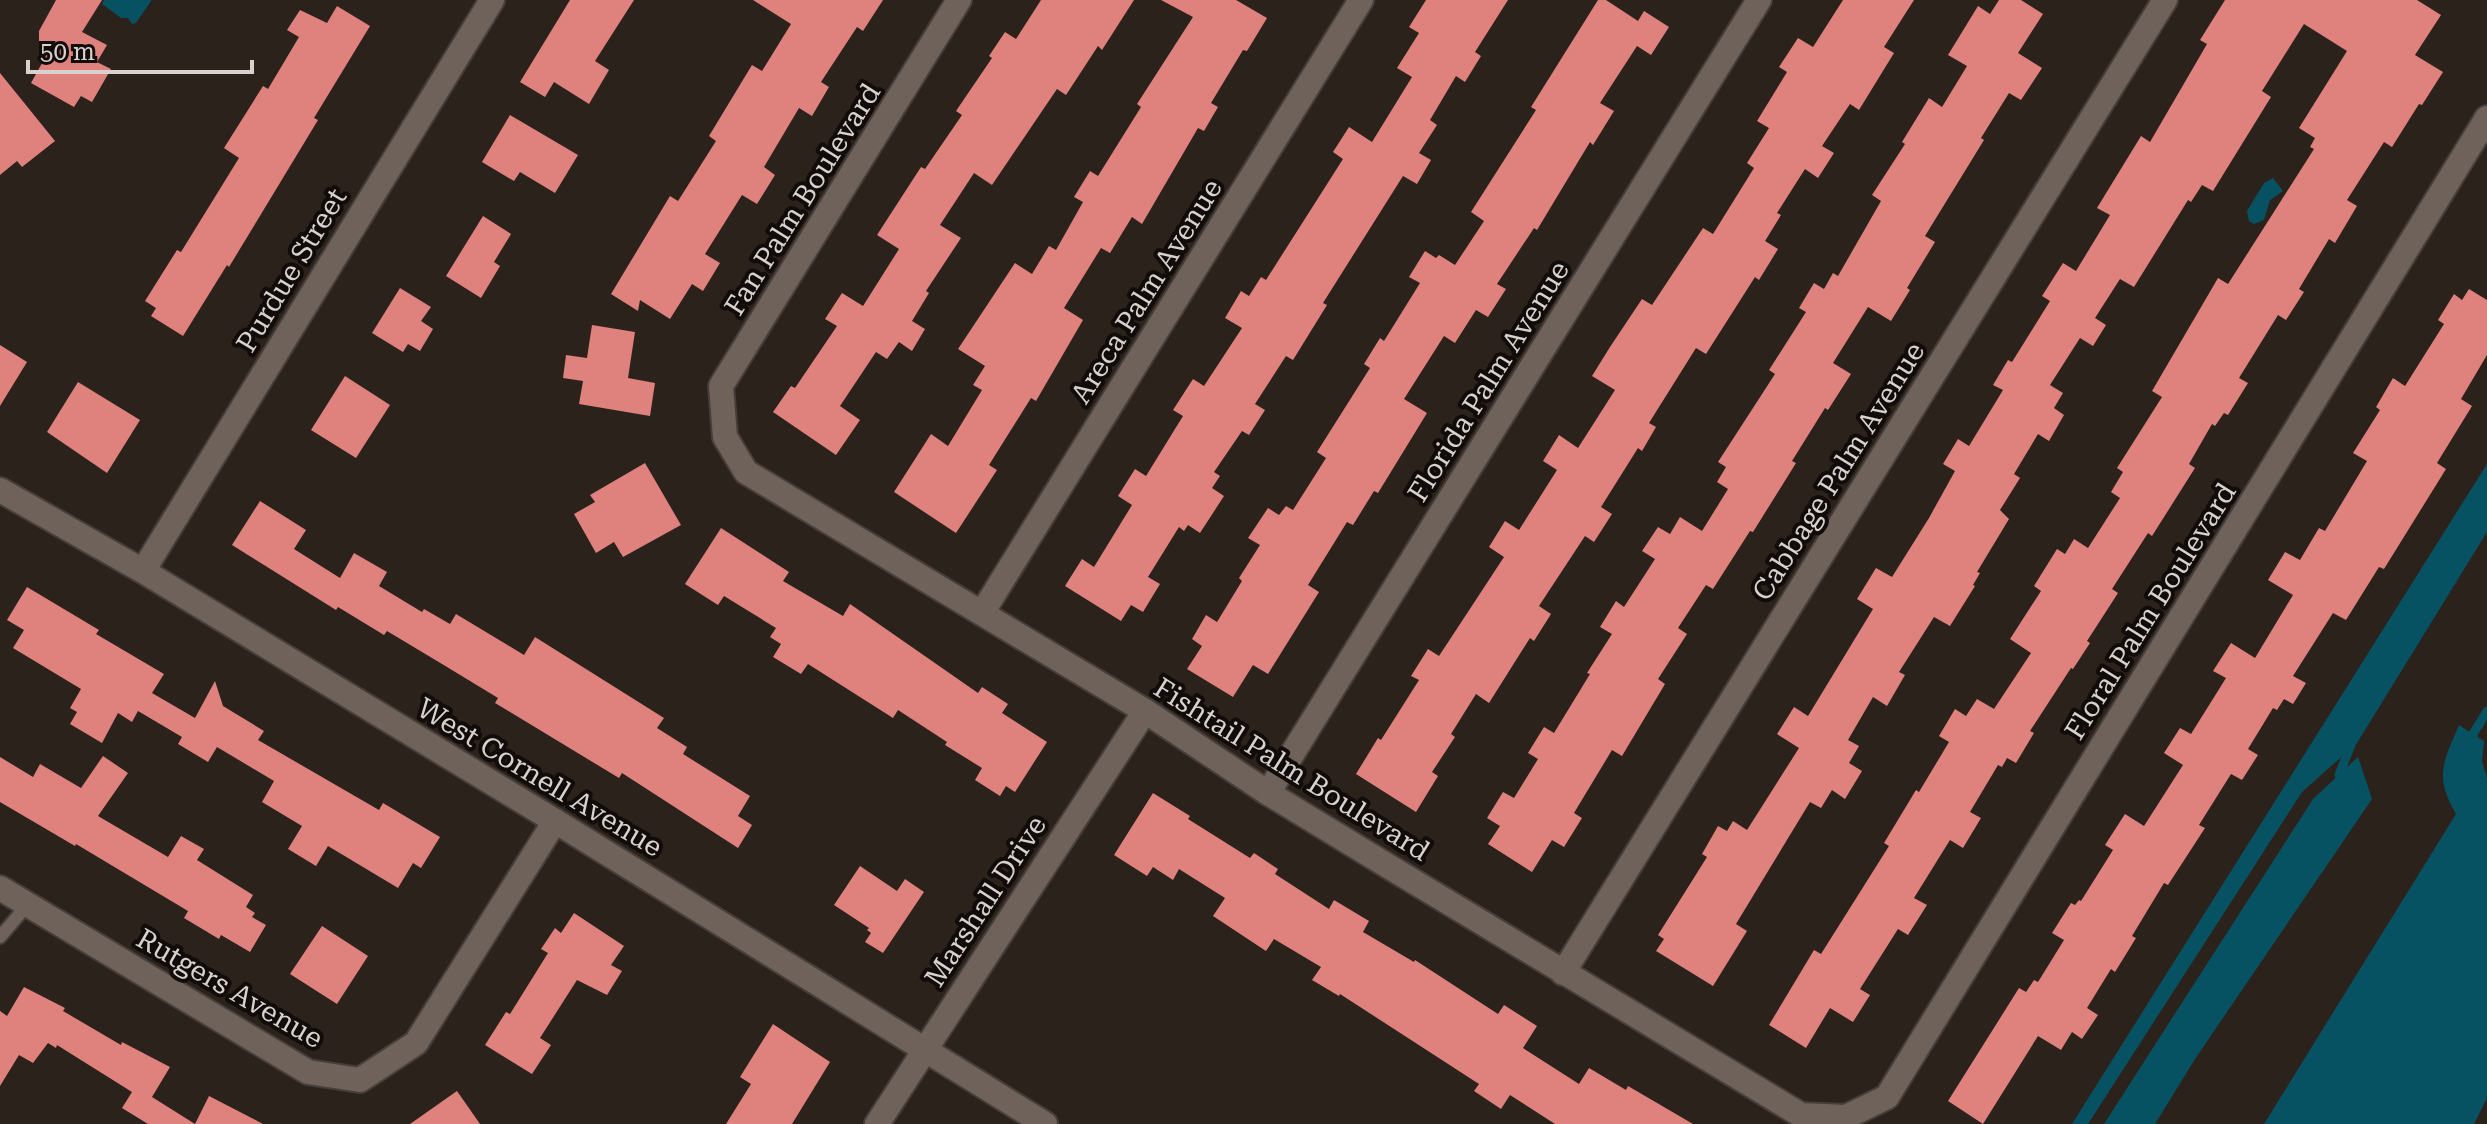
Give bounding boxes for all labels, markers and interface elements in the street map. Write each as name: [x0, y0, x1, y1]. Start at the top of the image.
scale bar: [28, 24, 252, 74]
text: 50 m: [40, 38, 95, 66]
street label: Fan Palm Boulevard: [718, 77, 887, 321]
street label: Areca Palm Avenue: [1064, 173, 1229, 410]
street label: Purdue Street: [230, 182, 353, 358]
street label: Florida Palm Avenue: [1401, 255, 1576, 508]
street label: Cabbage Palm Avenue: [1745, 336, 1931, 606]
street label: Floral Palm Boulevard: [2058, 477, 2243, 745]
street label: Fishtail Palm Boulevard: [1148, 671, 1436, 868]
street label: West Cornell Avenue: [411, 691, 668, 864]
street label: Marshall Drive: [918, 810, 1053, 993]
street label: Rutgers Avenue: [131, 922, 329, 1055]

